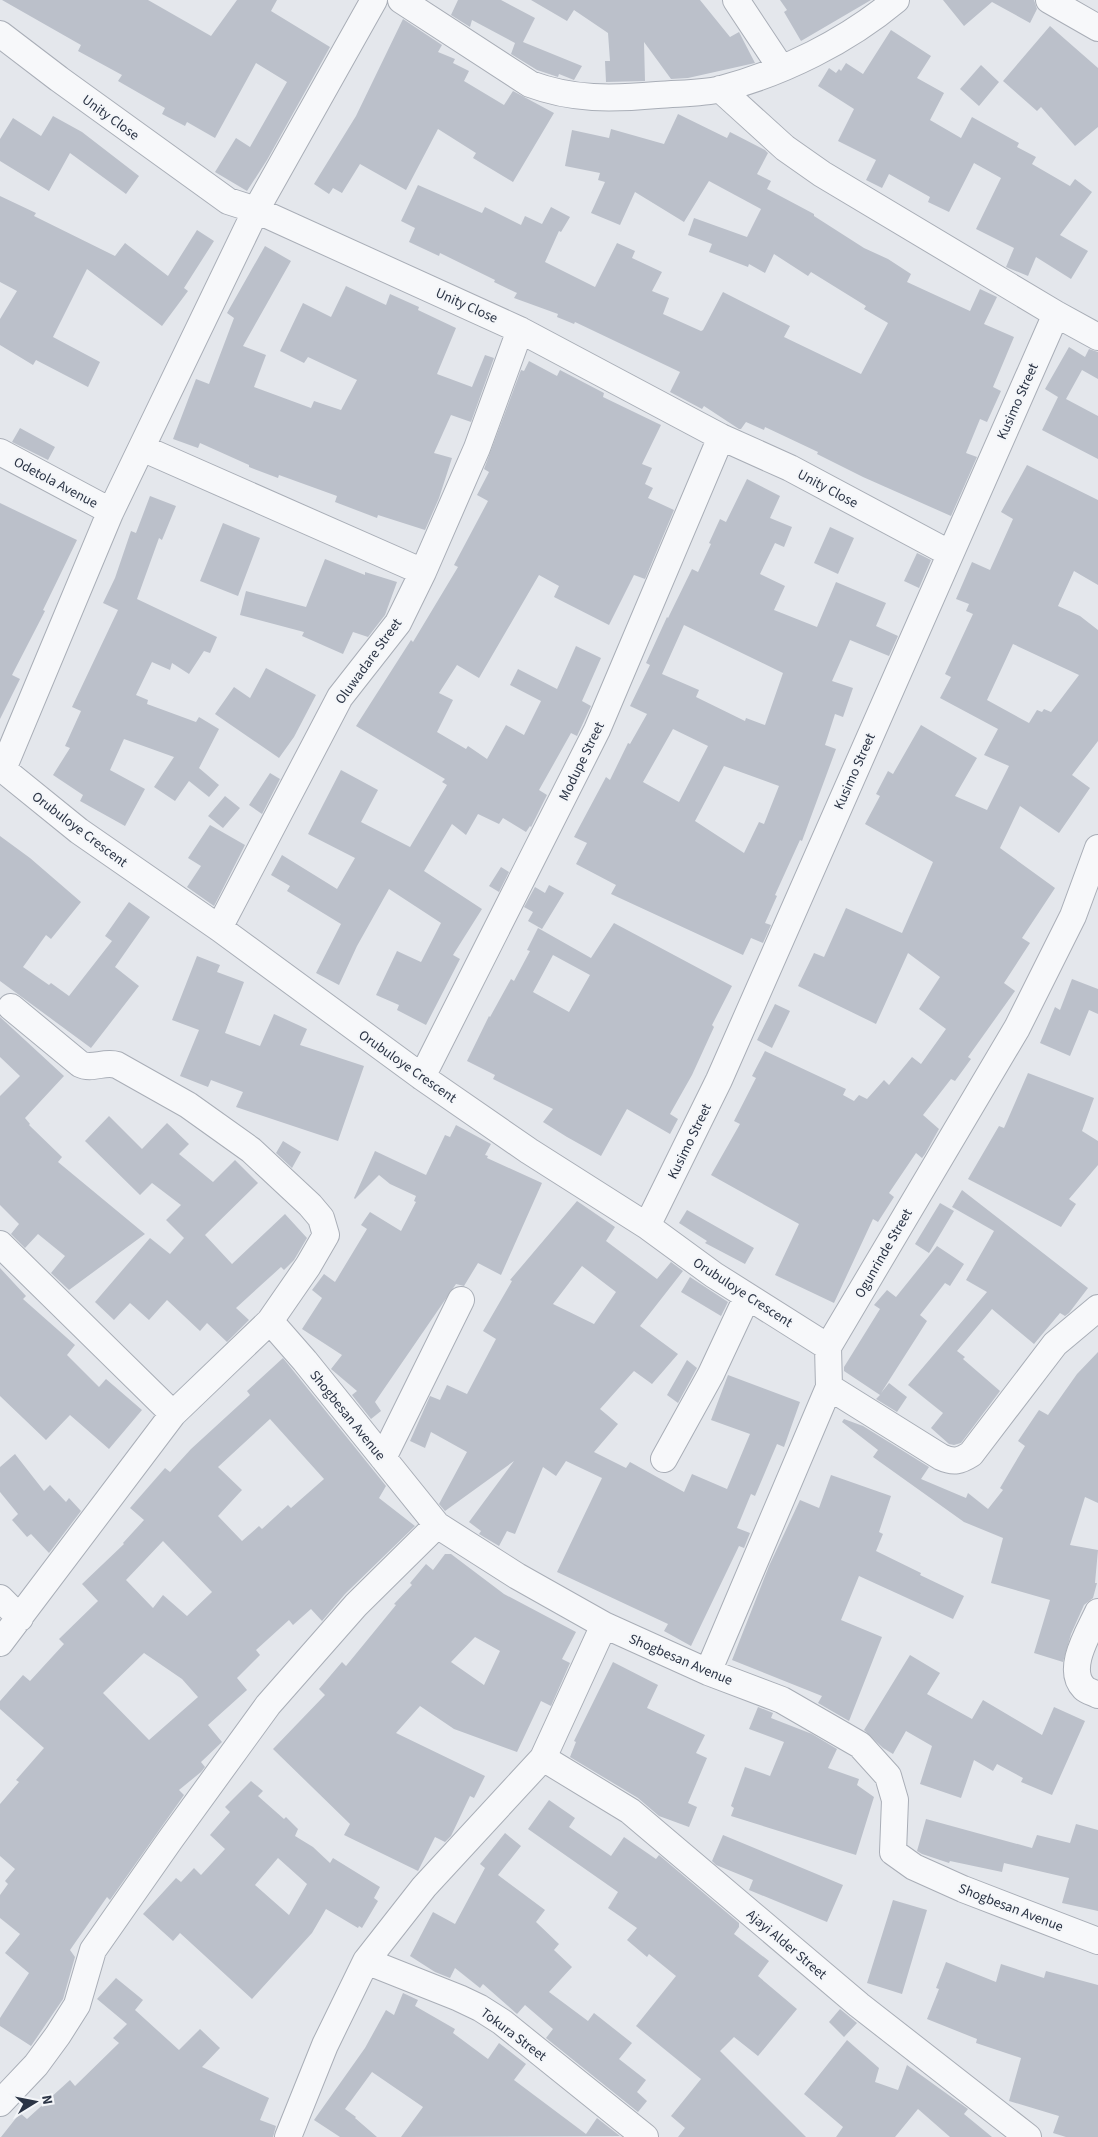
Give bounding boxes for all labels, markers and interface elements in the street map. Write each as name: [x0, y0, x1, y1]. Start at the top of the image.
street label: Unity Close: [78, 90, 143, 145]
street label: Unity Close: [432, 283, 501, 329]
street label: Kusimo Street: [992, 360, 1044, 443]
street label: Odetola Avenue: [10, 452, 101, 513]
street label: Unity Close: [794, 465, 861, 513]
street label: Oluwadare Street: [331, 614, 407, 709]
street label: Modupe Street: [554, 718, 610, 804]
street label: Kusimo Street: [829, 730, 881, 813]
street label: Orubuloye Crescent: [27, 787, 132, 873]
street label: Orubuloye Crescent: [354, 1026, 461, 1108]
street label: Kusimo Street: [663, 1100, 717, 1183]
street label: Ogunrinde Street: [850, 1205, 918, 1302]
street label: Orubuloye Crescent: [689, 1253, 797, 1333]
street label: Shogbesan Avenue: [305, 1366, 390, 1465]
street label: Shogbesan Avenue: [626, 1629, 736, 1691]
street label: Shogbesan Avenue: [955, 1879, 1066, 1937]
street label: Ajayi Alder Street: [742, 1905, 831, 1985]
street label: Tokura Street: [476, 2003, 551, 2066]
north arrow: [10, 2077, 60, 2127]
text: N: [36, 2094, 57, 2106]

